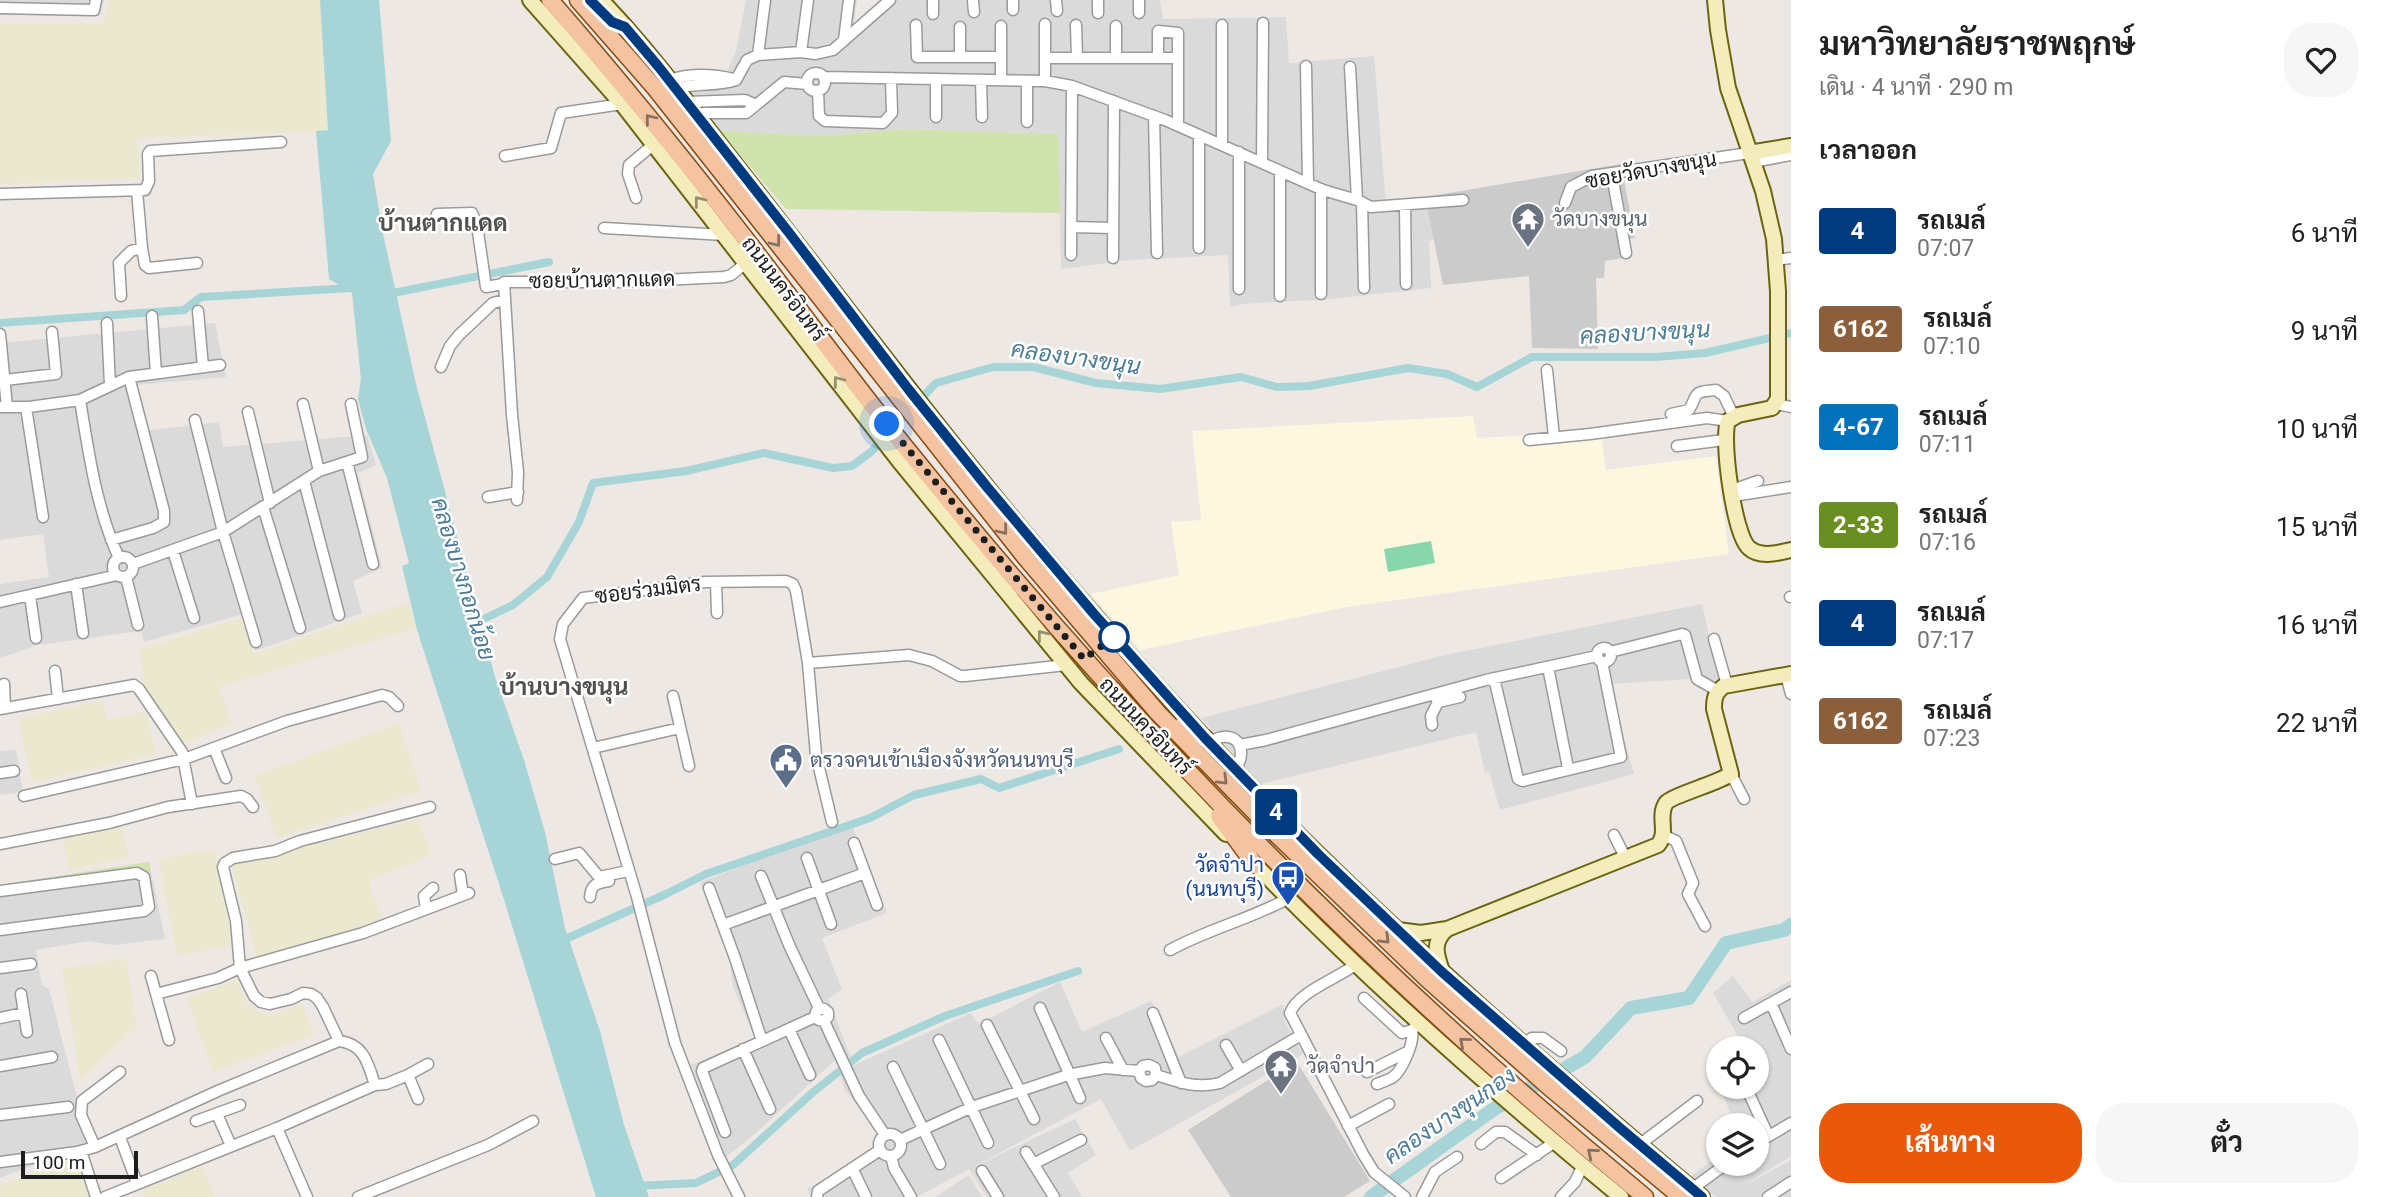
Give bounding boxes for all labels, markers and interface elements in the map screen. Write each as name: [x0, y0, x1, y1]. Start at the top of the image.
button: heart: [2284, 23, 2358, 97]
text: มหาวิทยาลัยราชพฤกษ์: [1819, 24, 2136, 63]
text: เดิน · 4 นาที · 290 m: [1819, 74, 2013, 101]
one-way arrow: [646, 114, 659, 126]
text: เวลาออก: [1819, 135, 1917, 165]
street label: ซอยวัดบางขนุน: [1583, 147, 1719, 195]
one-way arrow: [694, 197, 707, 209]
temple icon: วัดบางขนุน: [1509, 200, 1547, 249]
text: รถเมล์: [1917, 205, 1986, 235]
district label: บ้านตากแดด: [378, 207, 508, 237]
place label: วัดบางขนุน: [1552, 207, 1648, 233]
text: 4: [1851, 217, 1864, 245]
text: 6 นาที: [2291, 218, 2358, 248]
street label: ถนนนครอินทร์: [737, 231, 833, 346]
one-way arrow: [768, 235, 781, 247]
text: 07:07: [1917, 235, 1974, 262]
street label: ซอยบ้านตากแดด: [529, 267, 675, 293]
text: รถเมล์: [1923, 303, 1992, 333]
text: 6162: [1833, 315, 1888, 343]
water label: คลองบางขนุน: [1579, 316, 1711, 352]
text: 9 นาที: [2291, 316, 2358, 346]
text: 07:10: [1923, 333, 1980, 360]
water label: คลองบางขนุน: [1009, 336, 1143, 382]
one-way arrow: [833, 377, 846, 389]
text: รถเมล์: [1919, 401, 1988, 431]
your location: [869, 406, 904, 441]
text: 4-67: [1833, 413, 1884, 441]
text: 10 นาที: [2276, 414, 2358, 444]
text: 07:11: [1919, 431, 1976, 458]
water label: คลองบางกอกน้อย: [425, 494, 502, 664]
text: รถเมล์: [1919, 499, 1988, 529]
text: 2-33: [1833, 511, 1884, 539]
text: 15 นาที: [2276, 512, 2358, 542]
one-way arrow: [995, 522, 1008, 534]
text: 07:16: [1919, 529, 1976, 556]
street label: ซอยร่วมมิตร: [593, 572, 703, 608]
text: รถเมล์: [1917, 597, 1986, 627]
text: 4: [1851, 609, 1864, 637]
text: 16 นาที: [2276, 610, 2358, 640]
unlabelled marker: [1099, 622, 1129, 652]
text: 07:17: [1917, 627, 1974, 654]
one-way arrow: [1038, 631, 1050, 644]
district label: บ้านบางขนุน: [499, 671, 629, 704]
street label: ถนนนครอินทร์: [1095, 671, 1199, 780]
text: รถเมล์: [1923, 695, 1992, 725]
text: 6162: [1833, 707, 1888, 735]
text: 22 นาที: [2276, 708, 2358, 738]
text: 07:23: [1923, 725, 1980, 752]
public building icon: ตรวจคนเข้าเมืองจังหวัดนนทบุรี: [767, 741, 805, 790]
place label: ตรวจคนเข้าเมืองจังหวัดนนทบุรี: [810, 746, 1074, 774]
one-way arrow: [1214, 771, 1227, 784]
line badge: 4: [1253, 789, 1299, 835]
text: 4: [1269, 798, 1283, 826]
place label: วัดจำปา (นนทบุรี): [1185, 853, 1264, 903]
bus stop icon: วัดจำปา (นนทบุรี): [1269, 858, 1307, 907]
one-way arrow: [1377, 930, 1390, 943]
map controls: [1706, 1036, 1769, 1176]
button: locate: [1706, 1036, 1769, 1099]
one-way arrow: [1460, 1037, 1473, 1050]
temple icon: วัดจําปา: [1262, 1047, 1300, 1096]
place label: วัดจําปา: [1306, 1054, 1375, 1078]
water label: คลองบางขุนกอง: [1379, 1062, 1522, 1172]
button: เส้นทาง: [1819, 1103, 2082, 1183]
button: ตั๋ว: [2096, 1103, 2358, 1183]
button: layers: [1706, 1113, 1769, 1176]
scale bar: [21, 1148, 138, 1180]
one-way arrow: [1588, 1149, 1601, 1161]
text: 100 m: [32, 1151, 85, 1174]

